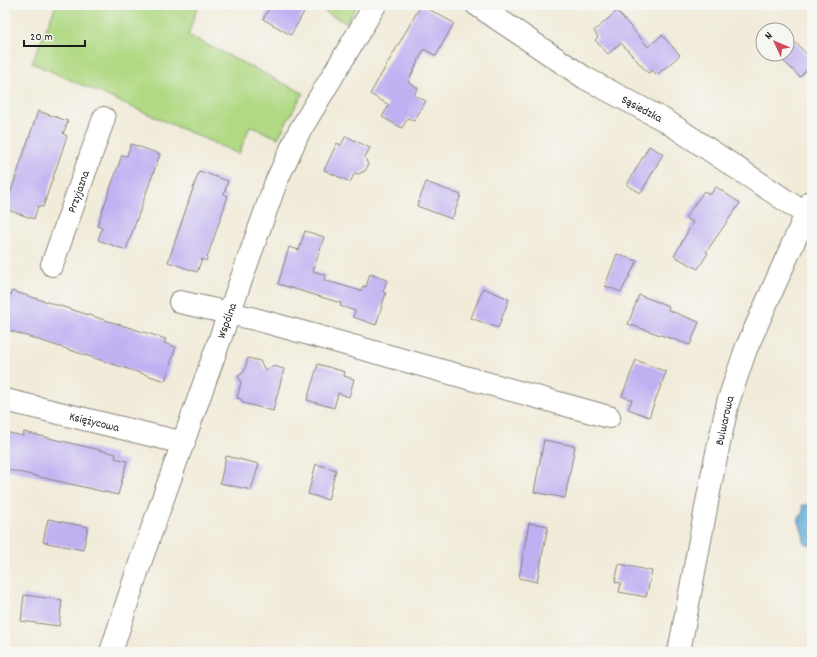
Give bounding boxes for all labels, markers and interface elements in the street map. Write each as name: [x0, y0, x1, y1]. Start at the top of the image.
scale bar: [24, 22, 85, 48]
north arrow: [755, 22, 795, 62]
text: 20 m: [30, 29, 53, 46]
text: N: [762, 29, 777, 44]
street label: Sąsiedzka: [618, 92, 665, 128]
street label: Przyjazna: [64, 168, 95, 215]
street label: Wspólna: [214, 301, 242, 341]
street label: Bulwarowa: [712, 393, 740, 447]
street label: Księżycowa: [67, 409, 121, 437]

